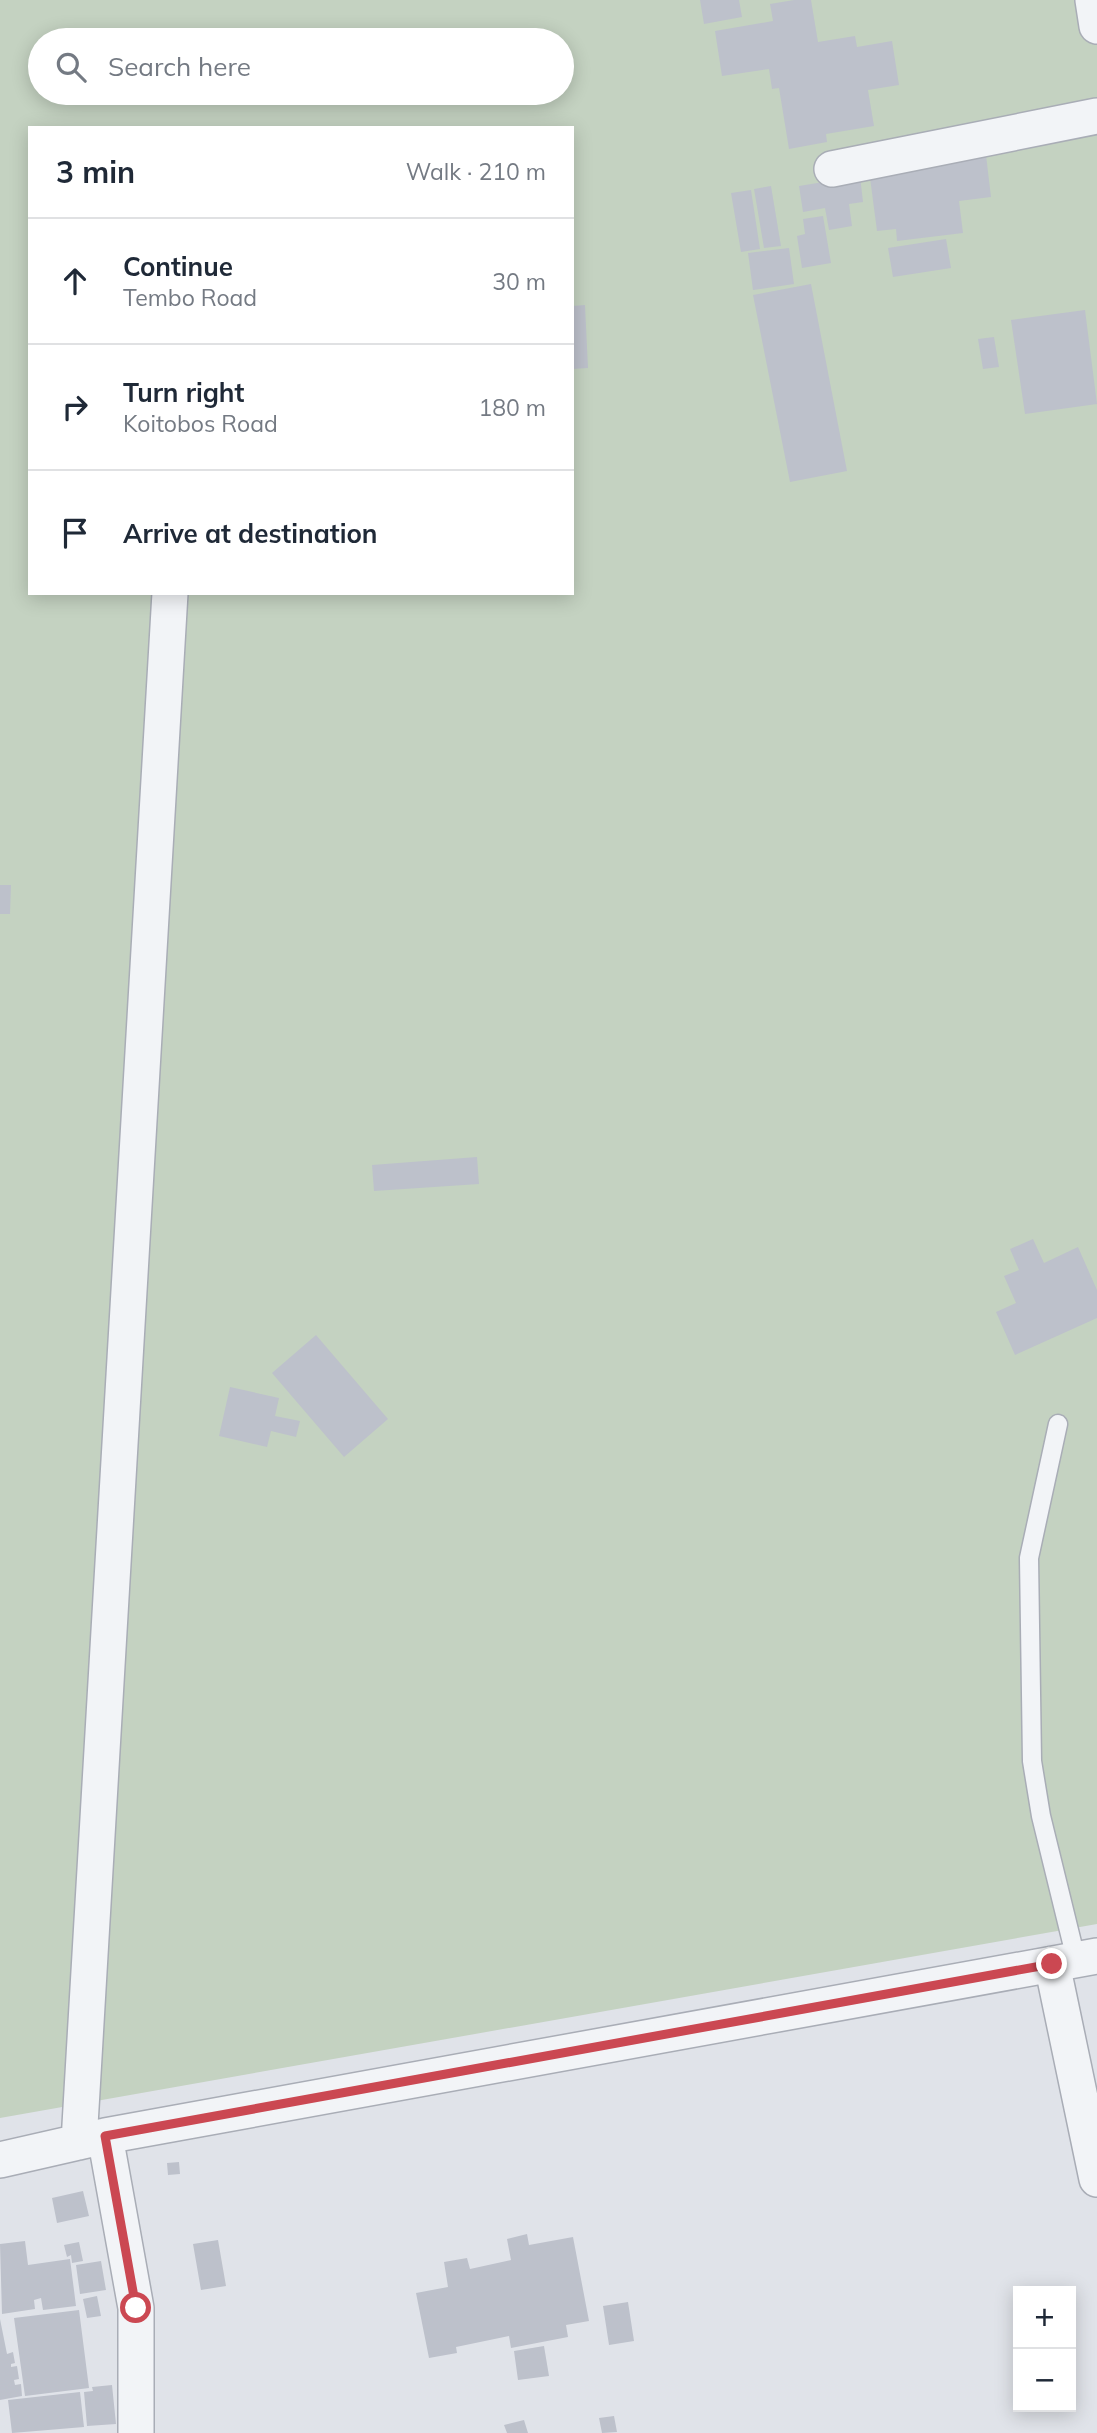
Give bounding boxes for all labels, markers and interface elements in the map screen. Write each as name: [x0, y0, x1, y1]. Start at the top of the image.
search box: [28, 28, 574, 105]
icon: search: [52, 48, 90, 86]
text: Search here: [108, 50, 251, 83]
text: 3 min: [56, 153, 135, 191]
text: Walk · 210 m: [406, 157, 546, 186]
text: Continue: [123, 250, 233, 283]
icon: ahead: [56, 262, 94, 300]
text: 30 m: [492, 267, 546, 296]
text: Tembo Road: [123, 283, 257, 312]
text: Turn right: [123, 376, 244, 409]
icon: right: [56, 388, 94, 426]
text: 180 m: [478, 393, 546, 422]
text: Koitobos Road: [123, 409, 278, 438]
icon: arrive: [56, 514, 94, 552]
text: Arrive at destination: [123, 517, 378, 550]
route end: [1036, 1948, 1067, 1979]
map controls: [1013, 2286, 1076, 2412]
button: +: [1013, 2286, 1076, 2349]
route start: [120, 2292, 151, 2323]
button: −: [1013, 2349, 1076, 2412]

